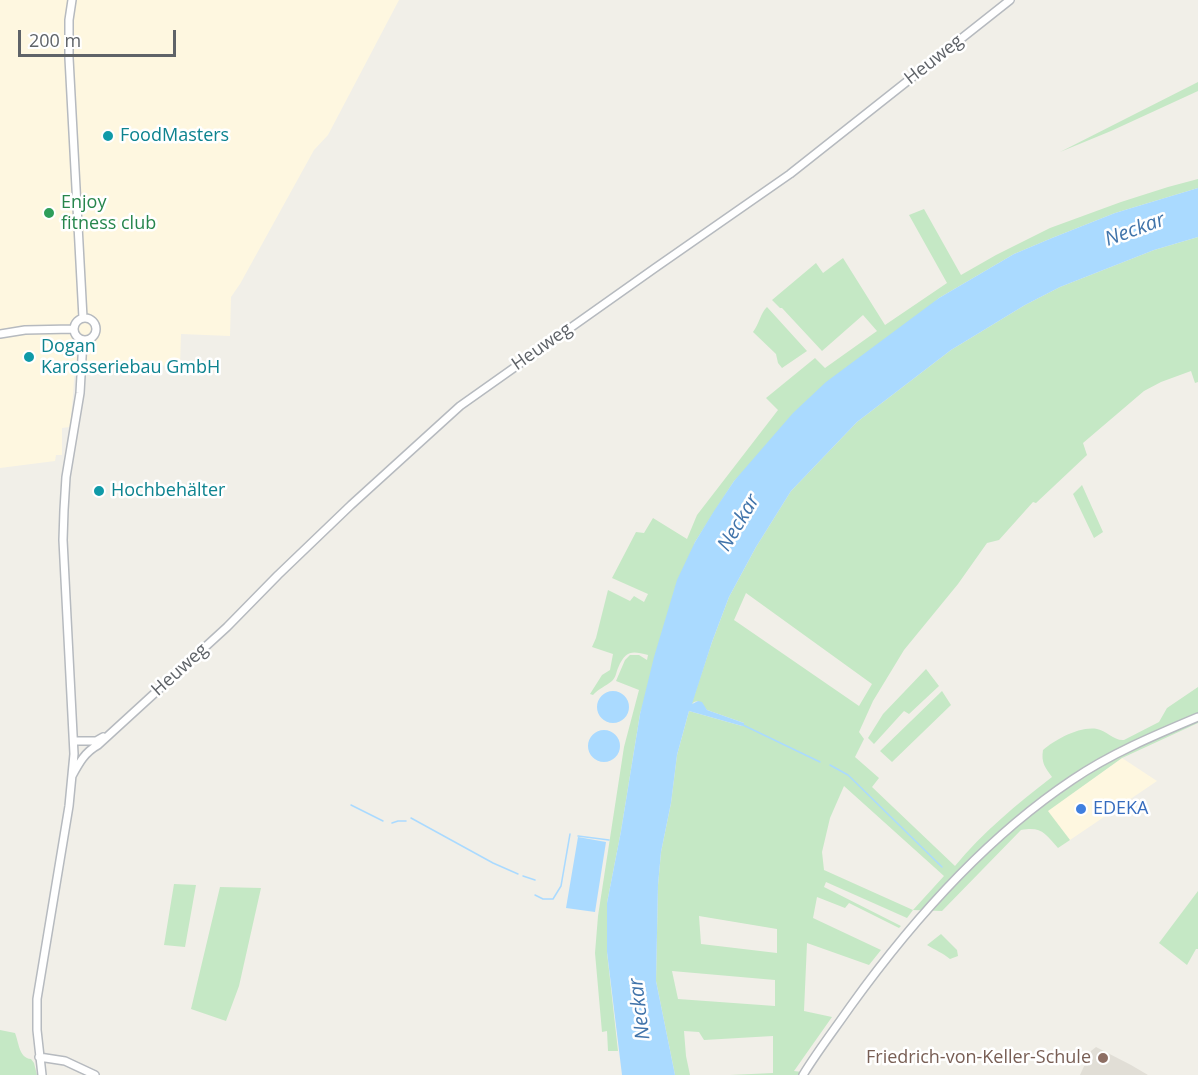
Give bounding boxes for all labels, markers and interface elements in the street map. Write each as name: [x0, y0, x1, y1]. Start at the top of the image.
scale bar: [21, 18, 178, 56]
text: 200 m: [29, 28, 81, 52]
street label: Heuweg: [900, 30, 968, 90]
place label: FoodMasters: [120, 125, 229, 147]
marker: FoodMasters: [101, 129, 115, 143]
place label: Enjoy fitness club: [61, 192, 156, 234]
marker: Enjoy fitness club: [42, 206, 56, 220]
water label: Neckar: [1102, 208, 1168, 252]
street label: Heuweg: [508, 319, 576, 375]
place label: Dogan Karosseriebau GmbH: [41, 336, 220, 378]
marker: Dogan Karosseriebau GmbH: [22, 350, 36, 364]
place label: Hochbehälter: [111, 480, 225, 502]
marker: Hochbehälter: [92, 484, 106, 498]
water label: Neckar: [713, 490, 765, 556]
street label: Heuweg: [147, 639, 213, 701]
place label: EDEKA: [1093, 798, 1148, 820]
marker: EDEKA: [1074, 802, 1088, 816]
water label: Neckar: [624, 977, 656, 1041]
place label: Friedrich-von-Keller-Schule: [866, 1047, 1091, 1069]
marker: Friedrich-von-Keller-Schule: [1096, 1051, 1110, 1065]

